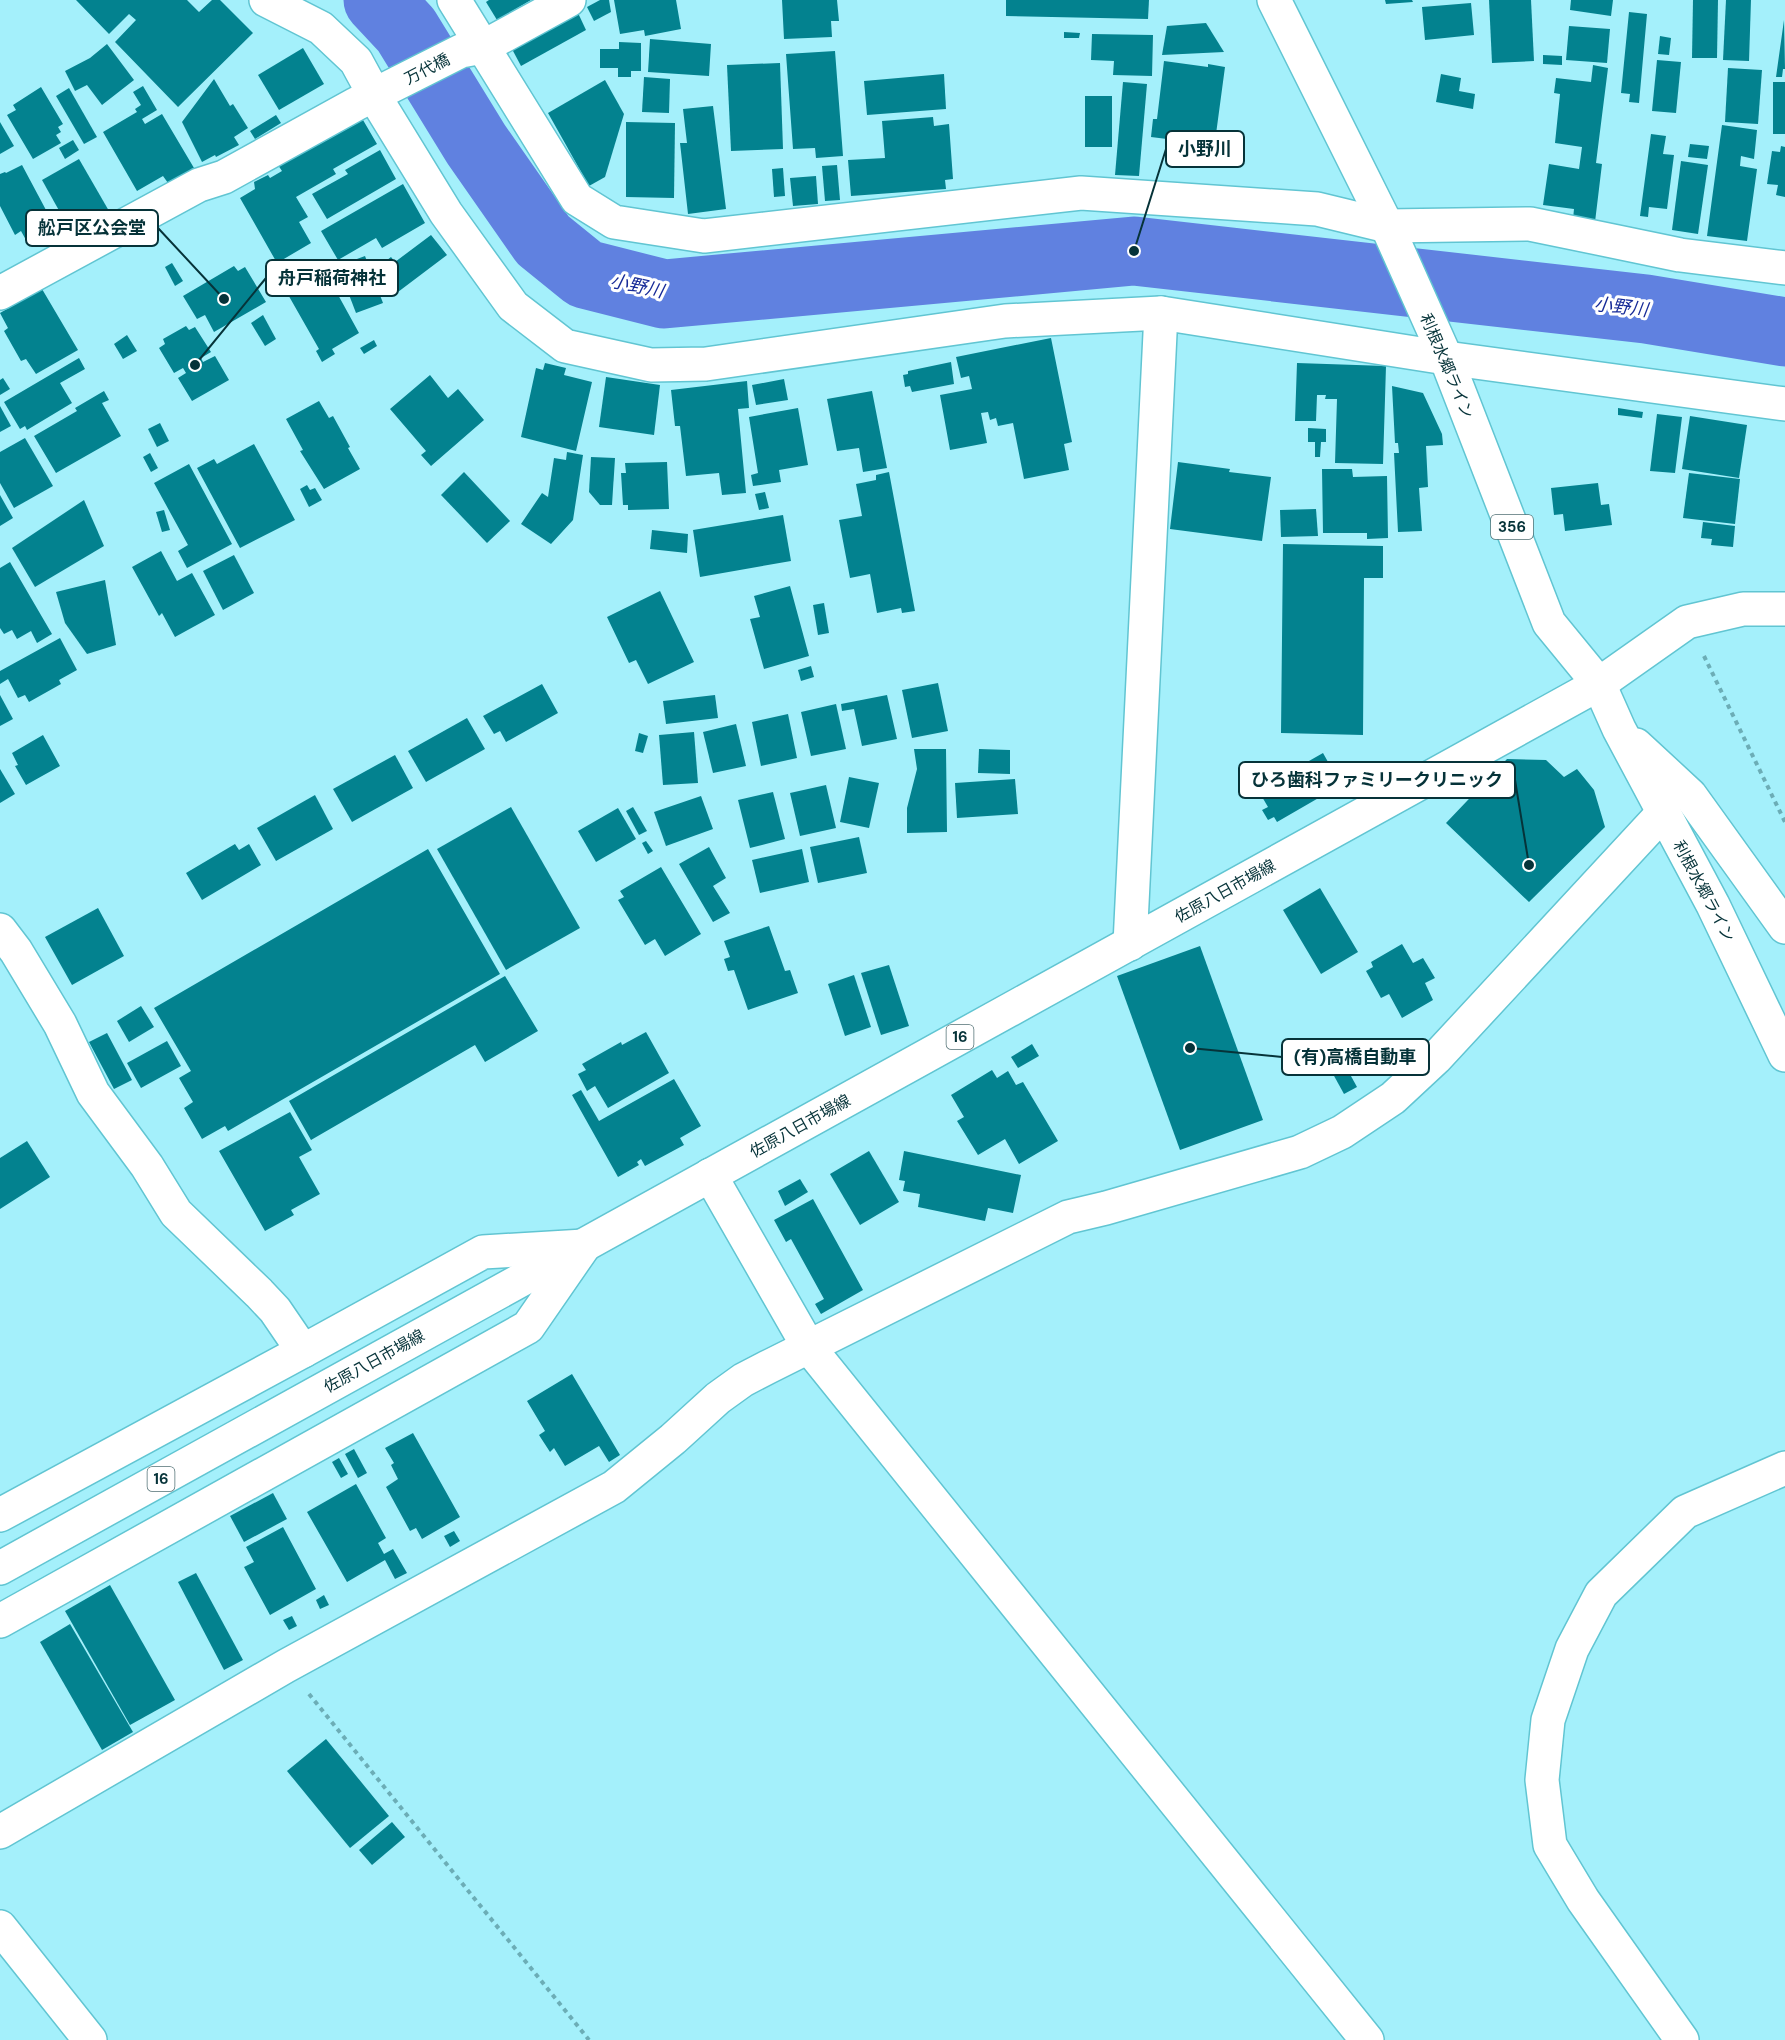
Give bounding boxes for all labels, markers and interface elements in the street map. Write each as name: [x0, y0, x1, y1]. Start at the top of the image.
street label: 万代橋: [401, 49, 453, 89]
callout: 小野川: [1166, 131, 1244, 167]
text: 小野川: [1178, 137, 1232, 161]
callout: 舩戸区公会堂: [26, 210, 158, 246]
text: 舩戸区公会堂: [38, 216, 146, 240]
callout: 舟戸稲荷神社: [266, 260, 398, 296]
text: 舟戸稲荷神社: [278, 266, 386, 290]
water label: 小野川: [608, 269, 668, 304]
water label: 小野川: [1593, 292, 1651, 322]
street label: 利根水郷ライン: [1415, 310, 1479, 422]
road number: 356: [1491, 515, 1533, 539]
callout: ひろ歯科ファミリークリニック: [1239, 762, 1515, 798]
text: ひろ歯科ファミリークリニック: [1251, 768, 1503, 792]
street label: 利根水郷ライン: [1668, 837, 1740, 945]
street label: 佐原八日市場線: [1171, 855, 1279, 927]
road number: 16: [946, 1025, 974, 1049]
callout: (有)高橋自動車: [1282, 1039, 1429, 1075]
text: (有)高橋自動車: [1294, 1045, 1416, 1069]
street label: 佐原八日市場線: [746, 1090, 854, 1162]
street label: 佐原八日市場線: [320, 1325, 428, 1397]
road number: 16: [148, 1467, 174, 1491]

